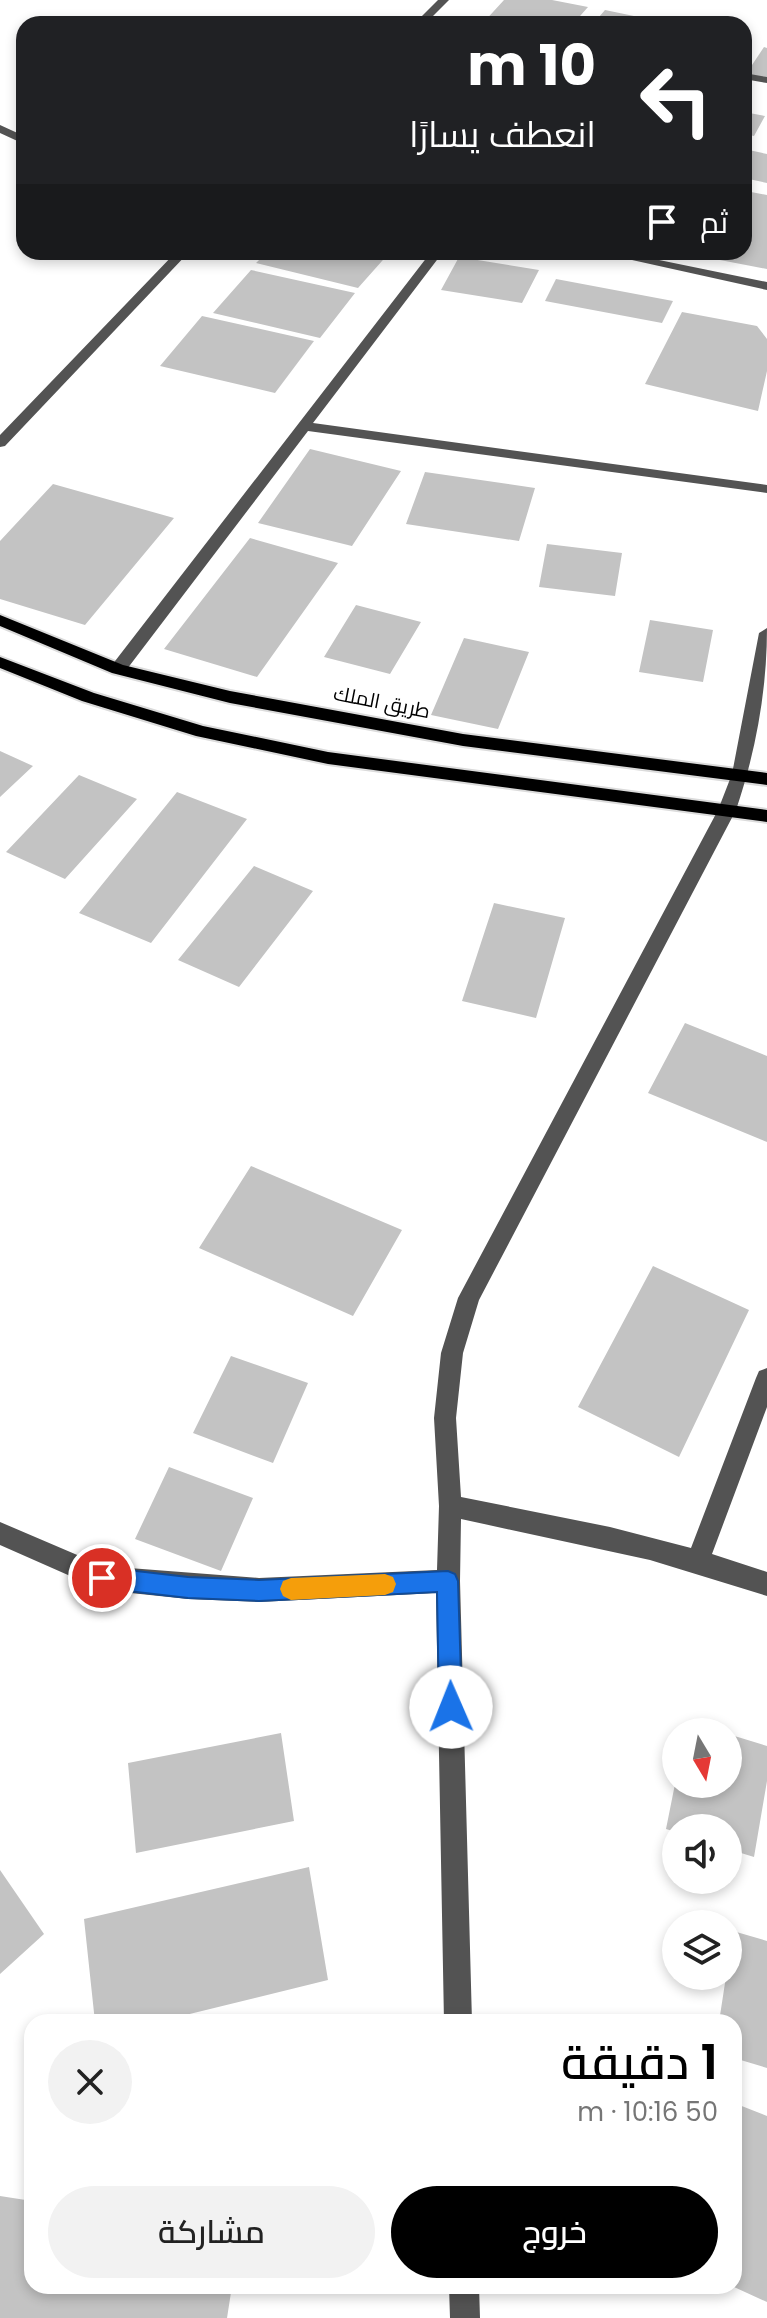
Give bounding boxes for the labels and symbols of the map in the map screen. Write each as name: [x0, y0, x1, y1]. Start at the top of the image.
street label: طريق الملك: [331, 679, 433, 725]
pin: [68, 1544, 136, 1612]
position arrow: [409, 1665, 493, 1749]
north arrow: [662, 1718, 742, 1798]

